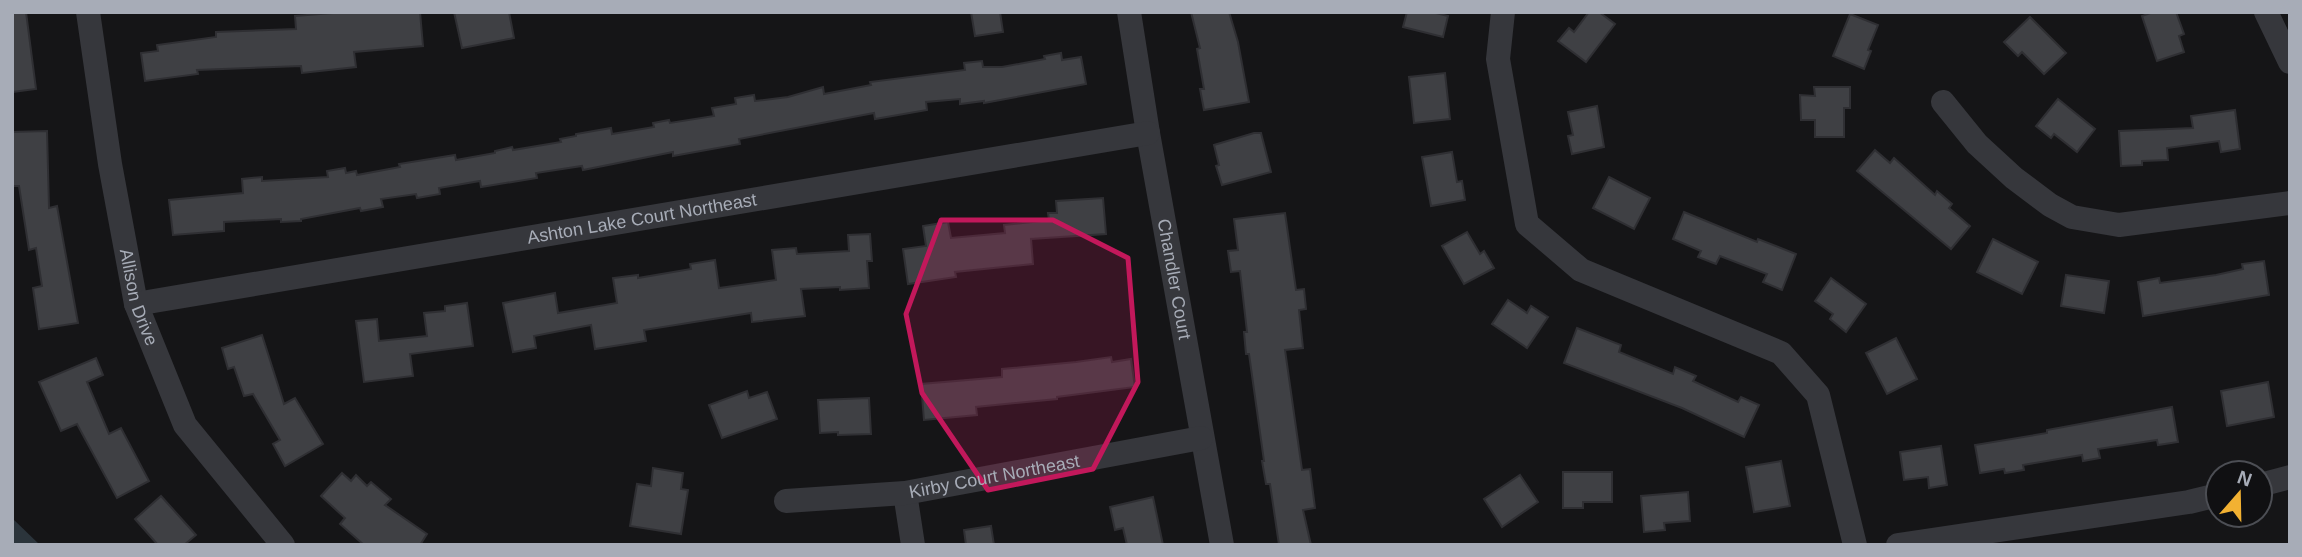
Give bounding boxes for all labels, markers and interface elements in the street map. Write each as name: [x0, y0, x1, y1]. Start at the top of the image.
street label: Ashton Lake Court Northeast: [526, 189, 758, 248]
street label: Chandler Court: [1154, 217, 1195, 341]
street label: Allison Drive: [116, 247, 162, 349]
street label: Kirby Court Northeast: [907, 451, 1081, 502]
north arrow: [2204, 459, 2274, 529]
text: N: [2235, 466, 2255, 491]

